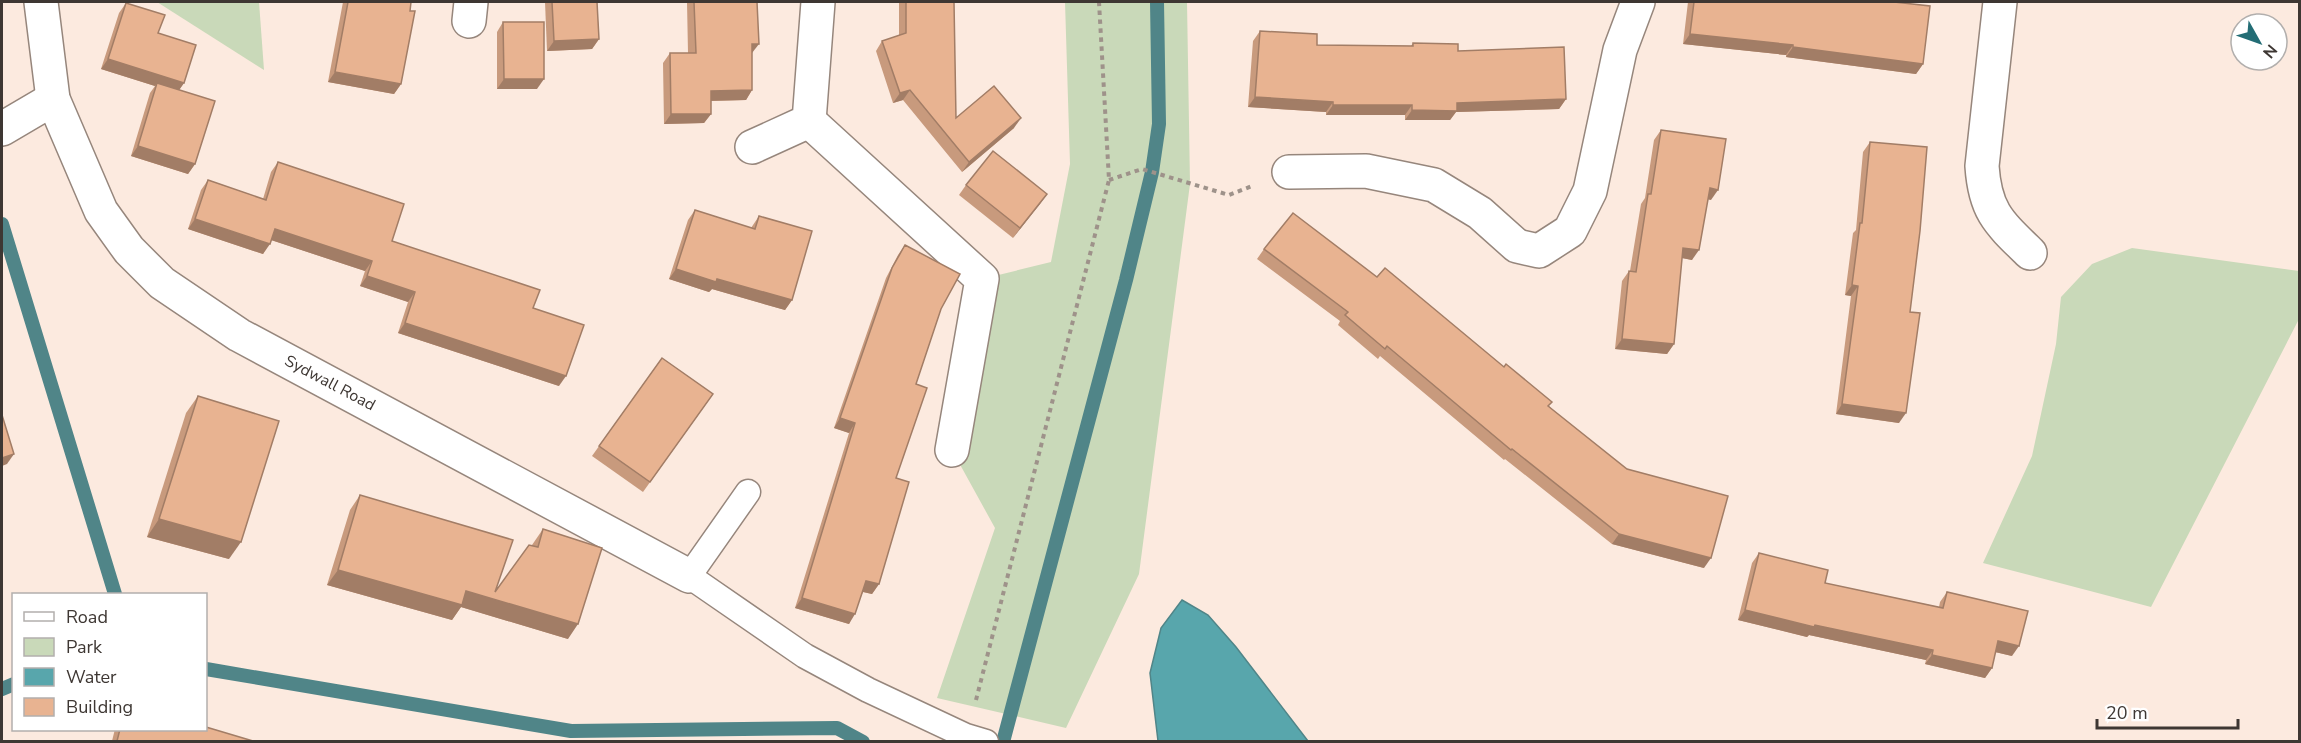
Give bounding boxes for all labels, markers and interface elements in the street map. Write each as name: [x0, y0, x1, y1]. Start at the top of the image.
north arrow: [2229, 12, 2289, 72]
text: N: [2257, 39, 2282, 63]
street label: Sydwall Road: [281, 350, 379, 416]
legend: [12, 593, 207, 731]
text: Road: [66, 605, 108, 629]
text: Park: [66, 635, 103, 659]
text: Water: [66, 665, 117, 689]
scale bar: [2097, 692, 2238, 730]
text: Building: [66, 695, 133, 719]
text: 20 m: [2106, 701, 2148, 725]

